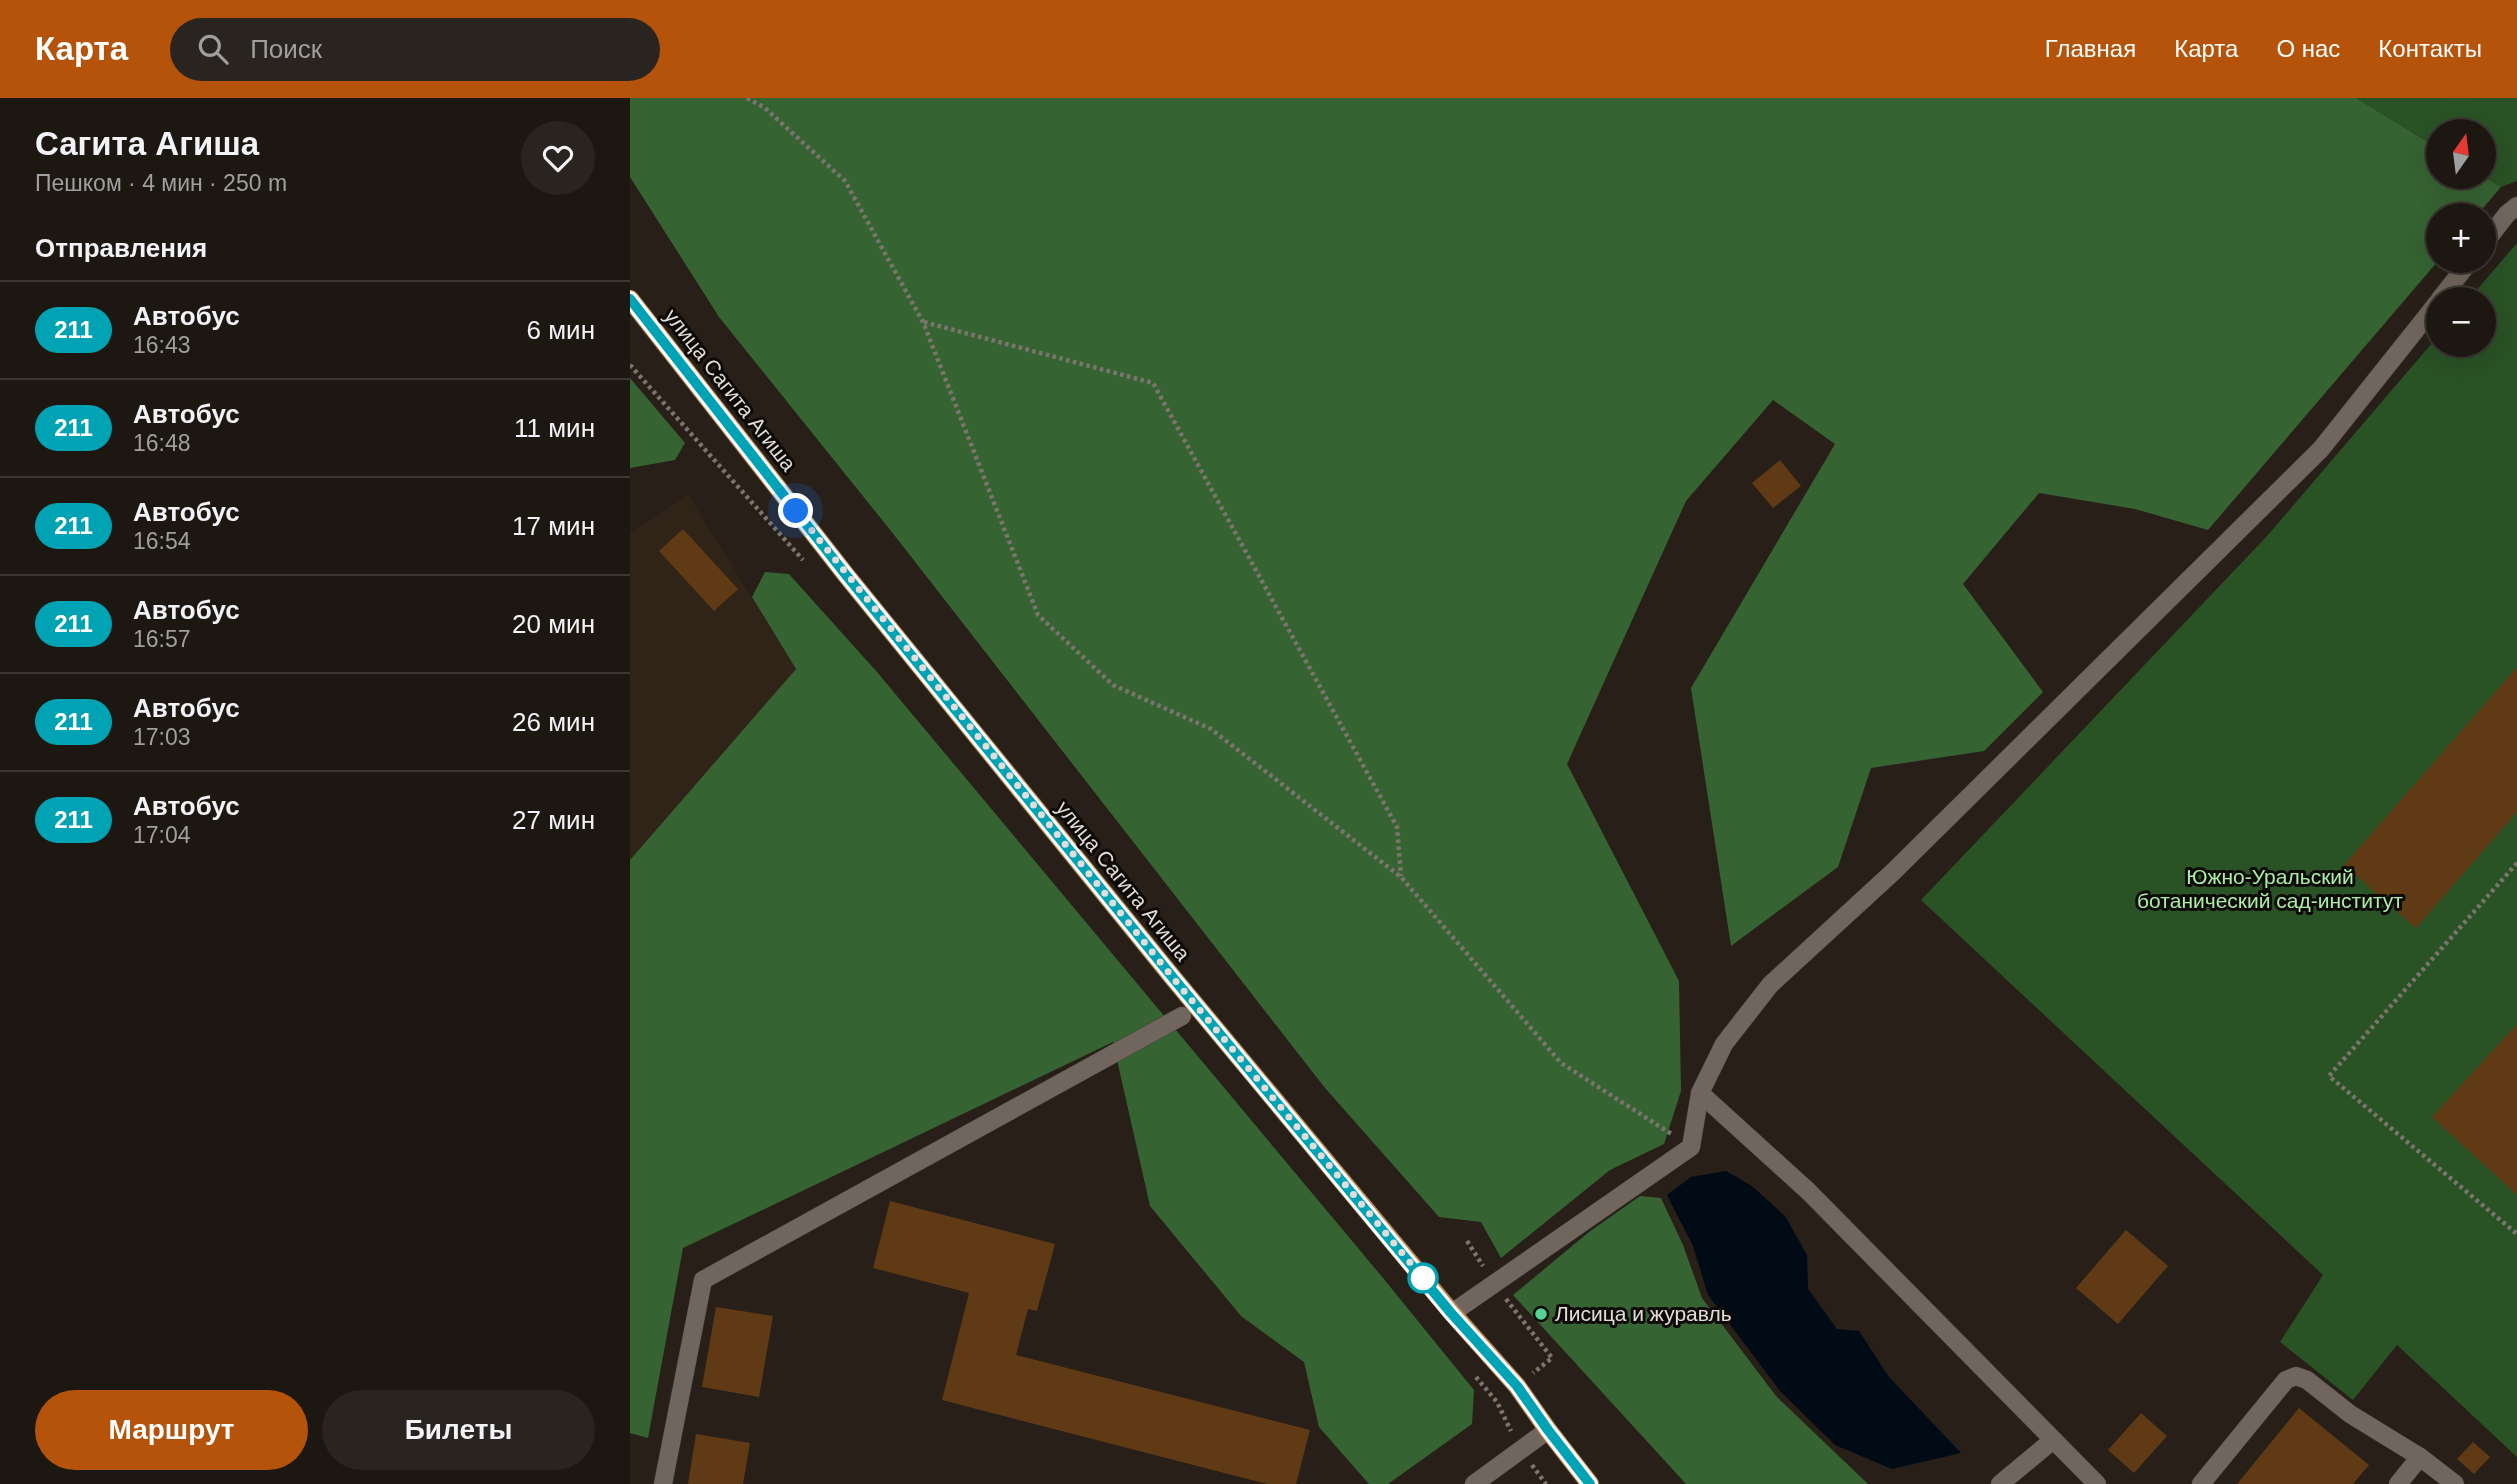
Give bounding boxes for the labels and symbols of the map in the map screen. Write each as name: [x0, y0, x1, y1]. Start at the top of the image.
north arrow: [2426, 119, 2496, 189]
street label: улица Сагита Агиша: [660, 304, 801, 475]
your location: [778, 493, 813, 528]
street label: улица Сагита Агиша: [1052, 796, 1195, 965]
park label: Южно-Уральский ботанический сад-институт: [2137, 865, 2403, 912]
unlabelled marker: [1408, 1263, 1438, 1293]
place label: Лисица и журавль: [1555, 1302, 1732, 1325]
marker: Лисица и журавль: [1533, 1306, 1549, 1322]

